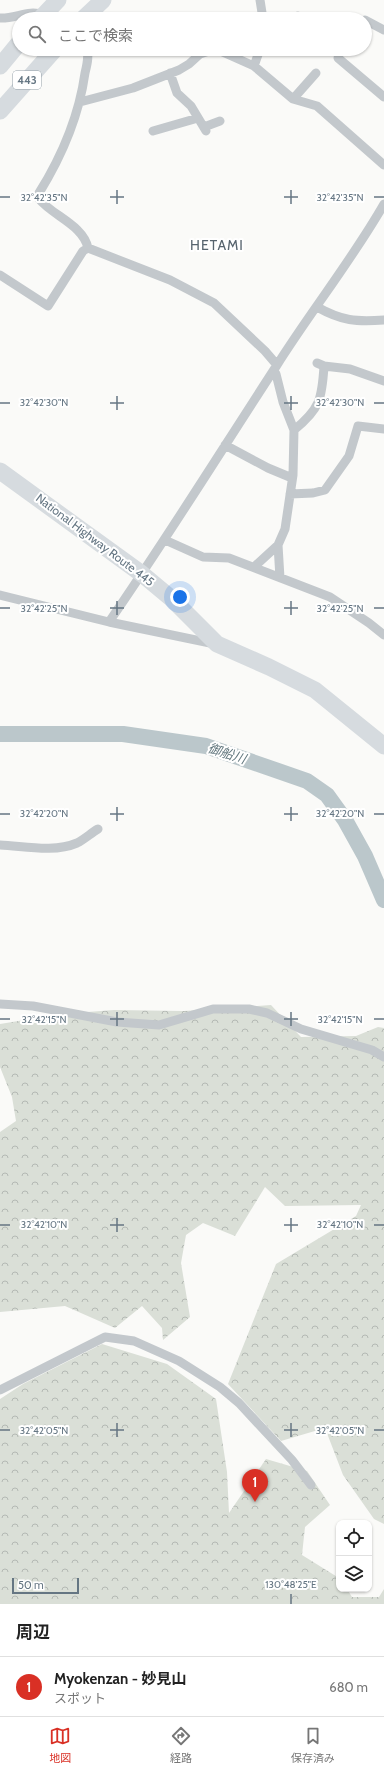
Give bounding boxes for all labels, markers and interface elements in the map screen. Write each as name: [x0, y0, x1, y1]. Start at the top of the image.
search box: [12, 12, 372, 56]
icon: search: [26, 23, 48, 45]
text: ここで検索: [58, 27, 133, 45]
road number: 443: [13, 71, 41, 89]
text: 32°42'35"N: [20, 191, 68, 204]
text: 32°42'35"N: [316, 191, 364, 204]
district label: HETAMI: [190, 236, 244, 254]
text: 32°42'30"N: [20, 396, 68, 409]
text: 32°42'30"N: [316, 396, 364, 409]
street label: National Highway Route 445: [33, 490, 158, 589]
your location: [170, 587, 190, 607]
text: 32°42'25"N: [21, 602, 67, 615]
text: 32°42'25"N: [317, 602, 363, 615]
water label: 御船川: [206, 739, 250, 767]
text: 32°42'20"N: [20, 807, 68, 820]
text: 32°42'20"N: [316, 807, 364, 820]
text: 32°42'15"N: [22, 1013, 66, 1026]
text: 32°42'15"N: [318, 1013, 362, 1026]
text: 32°42'10"N: [21, 1218, 67, 1231]
text: 32°42'10"N: [317, 1218, 363, 1231]
text: 32°42'05"N: [20, 1424, 68, 1437]
text: 32°42'05"N: [316, 1424, 364, 1437]
pin: 1: [242, 1469, 268, 1502]
map controls: [336, 1520, 372, 1592]
button: locate: [336, 1520, 372, 1556]
button: layers: [336, 1556, 372, 1592]
scale bar: [12, 1576, 79, 1595]
text: 50 m: [18, 1578, 44, 1592]
text: 130°48'25"E: [265, 1578, 317, 1591]
text: 周辺: [16, 1622, 50, 1642]
text: Myokenzan - 妙見山: [54, 1670, 186, 1688]
text: 1: [27, 1679, 31, 1695]
text: 680 m: [329, 1679, 368, 1695]
text: スポット: [54, 1690, 106, 1706]
tab: 地図: [49, 1725, 71, 1765]
tab: 経路: [170, 1725, 192, 1765]
tab: 保存済み: [291, 1725, 335, 1765]

